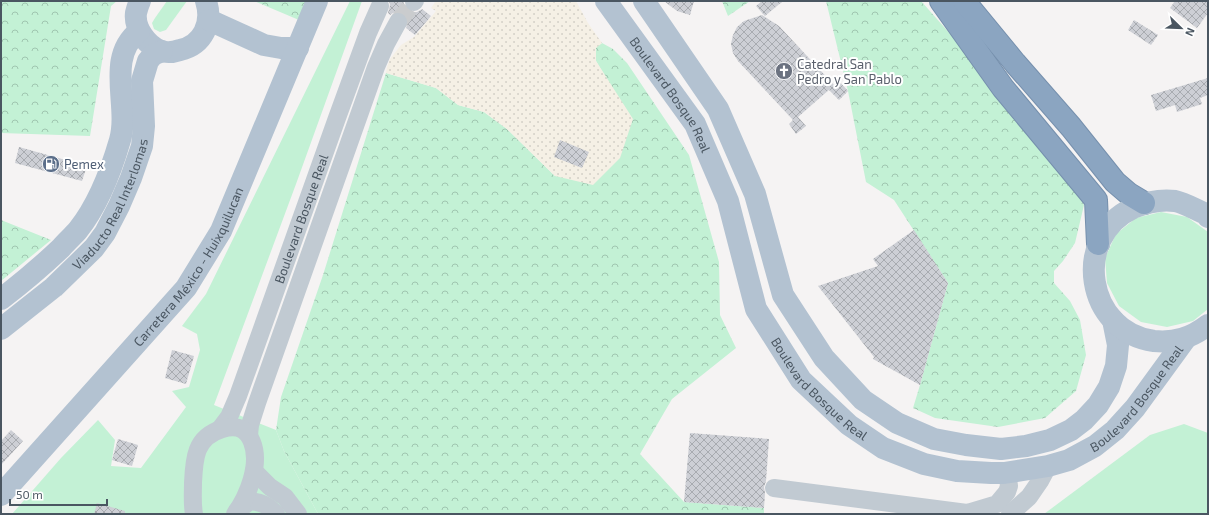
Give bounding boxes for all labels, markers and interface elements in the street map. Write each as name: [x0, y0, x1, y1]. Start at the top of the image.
north arrow: [1161, 8, 1201, 48]
text: N: [1183, 26, 1198, 38]
street label: Boulevard Bosque Real: [627, 34, 714, 155]
place label: Catedral San Pedro y San Pablo: [797, 56, 902, 87]
church icon: Catedral San Pedro y San Pablo: [774, 61, 794, 81]
street label: Viaducto Real Interlomas: [69, 138, 151, 273]
street label: Boulevard Bosque Real: [271, 152, 331, 285]
fuel station icon: Pemex: [41, 154, 61, 174]
place label: Pemex: [64, 156, 104, 172]
street label: Carretera México - Huixquilucan: [130, 184, 247, 349]
street label: Boulevard Bosque Real: [768, 334, 871, 443]
street label: Boulevard Bosque Real: [1087, 342, 1186, 455]
scale bar: [10, 481, 107, 507]
text: 50 m: [16, 487, 43, 501]

